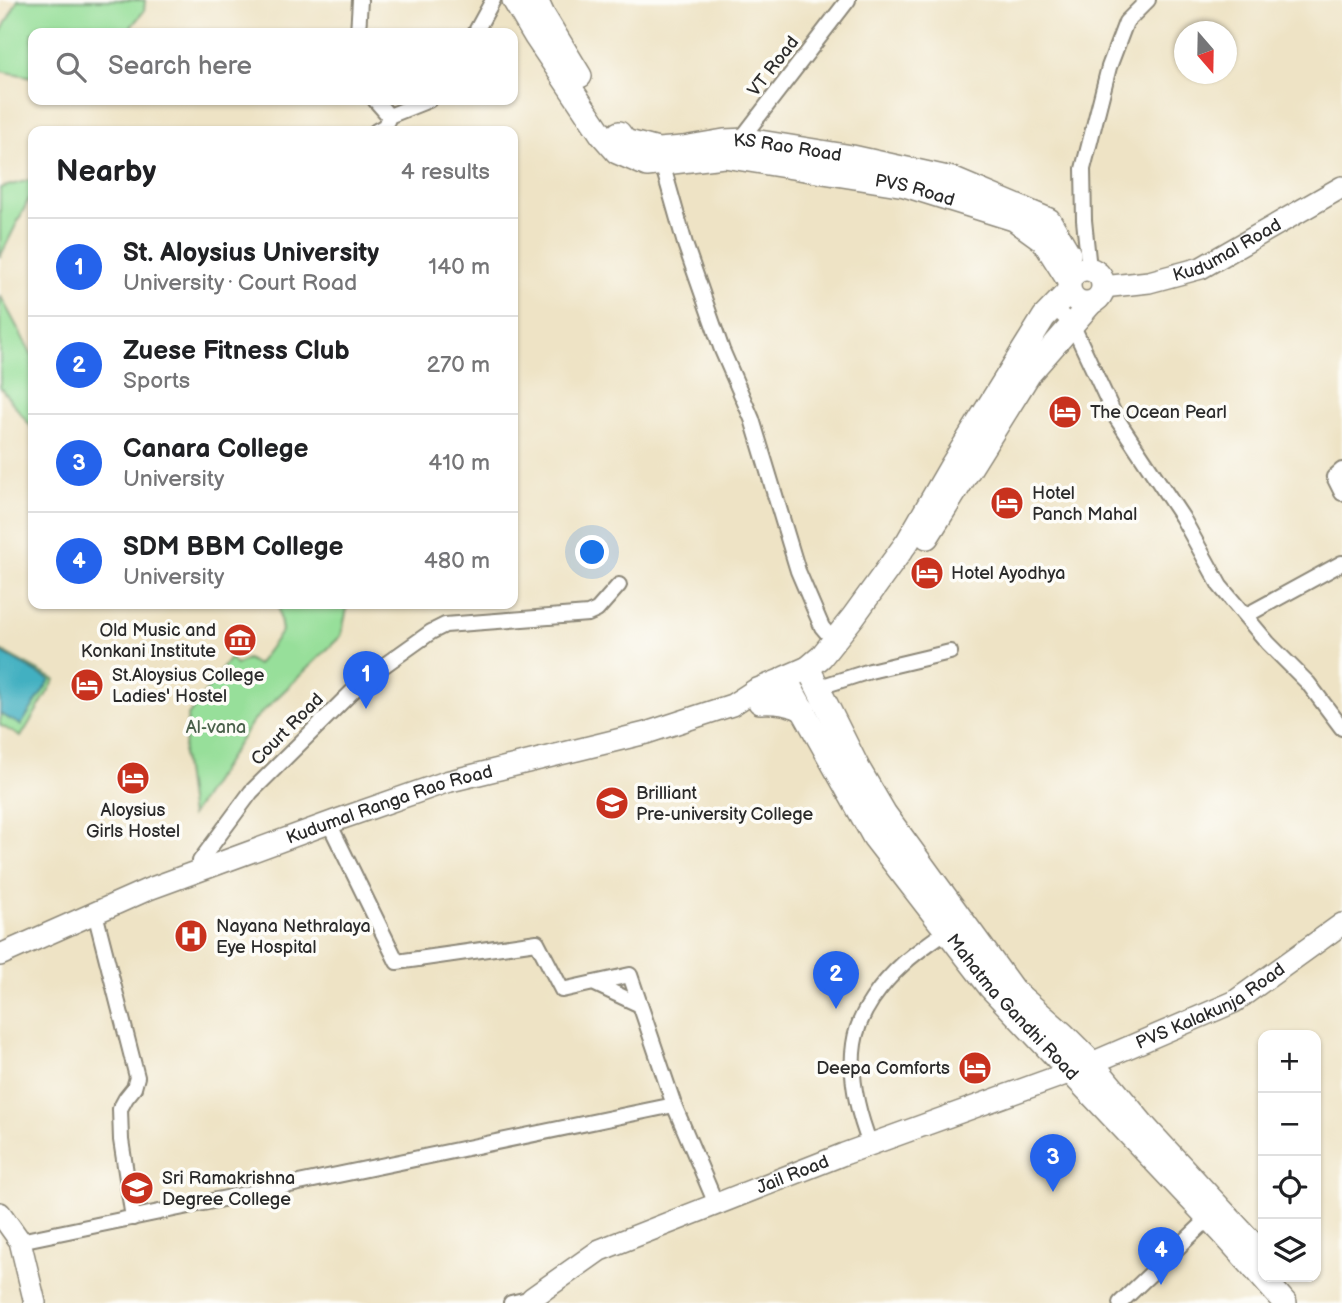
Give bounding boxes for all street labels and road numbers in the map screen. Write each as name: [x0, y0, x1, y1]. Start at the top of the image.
street label: VT Road: [743, 32, 803, 100]
street label: KS Rao Road: [733, 130, 843, 166]
street label: PVS Road: [873, 170, 957, 211]
street label: Kudumal Road: [1171, 214, 1285, 286]
street label: Court Road: [247, 689, 328, 770]
street label: Kudumal Ranga Rao Road: [284, 761, 495, 849]
street label: Mahatma Gandhi Road: [942, 930, 1083, 1085]
street label: PVS Kalakunja Road: [1133, 959, 1289, 1054]
street label: Jail Road: [754, 1151, 832, 1198]

